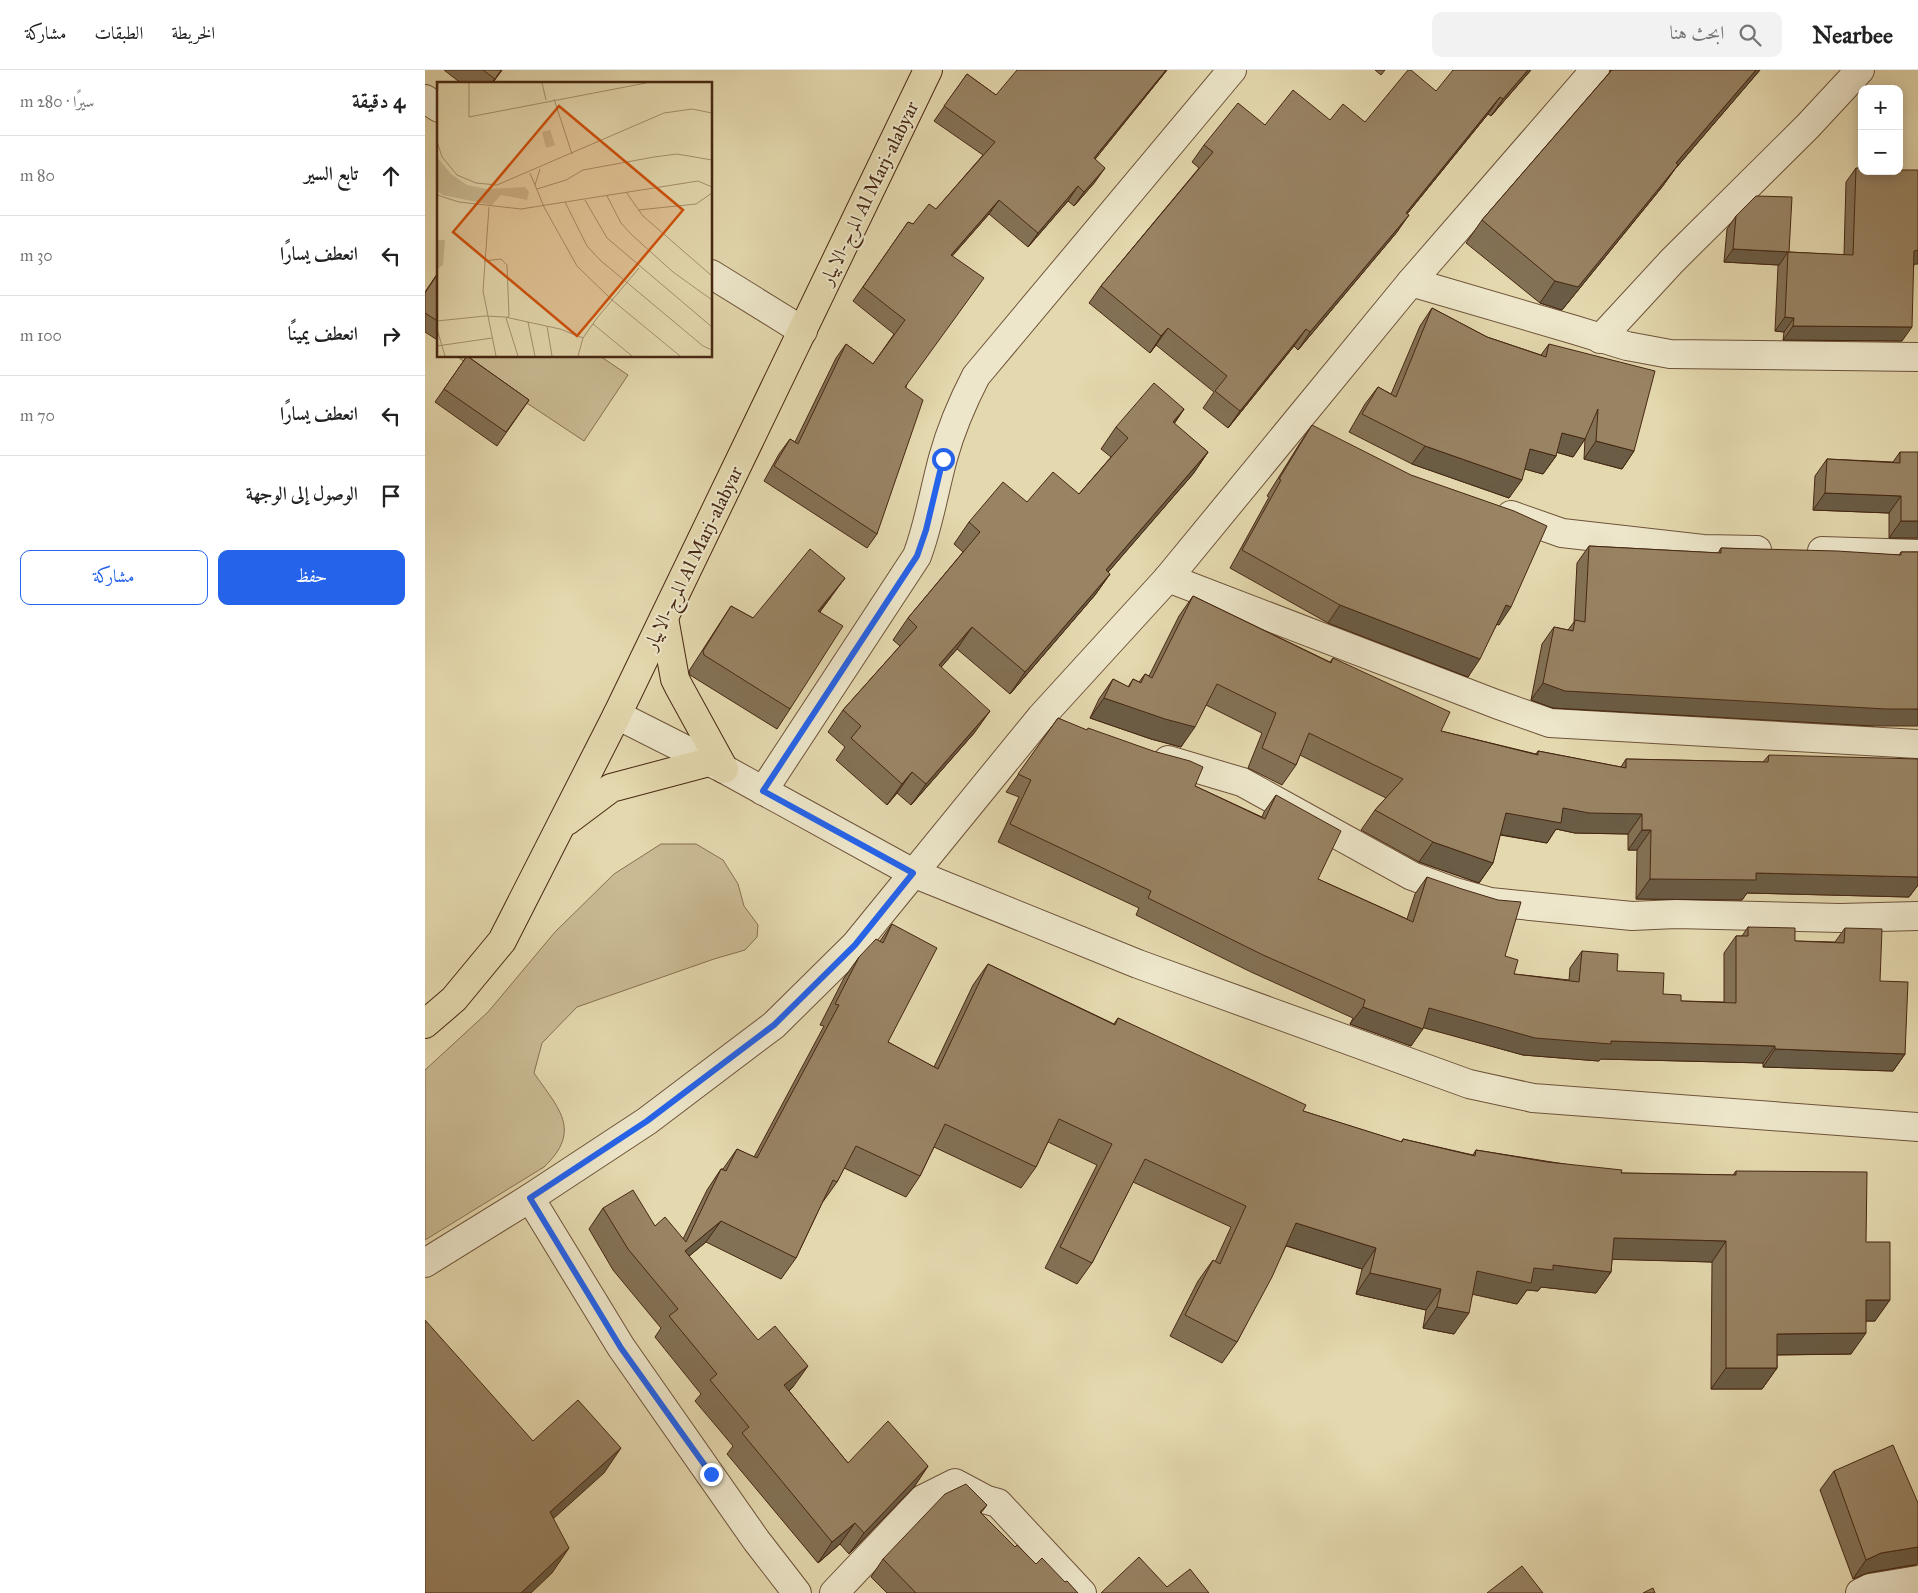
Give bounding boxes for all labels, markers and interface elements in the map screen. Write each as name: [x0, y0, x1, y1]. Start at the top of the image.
search box: [1432, 12, 1782, 57]
text: Nearbee: [1812, 20, 1893, 50]
text: ابحث هنا: [1669, 21, 1724, 44]
icon: search: [1736, 21, 1764, 49]
text: مشاركة: [25, 22, 66, 44]
text: الطبقات: [94, 22, 143, 44]
text: الخريطة: [171, 22, 215, 44]
inset map: [437, 82, 713, 358]
map controls: [1858, 85, 1903, 175]
button: +: [1858, 85, 1903, 130]
text: 4 دقيقة: [352, 88, 405, 114]
text: سيرًا · 280 m: [20, 92, 94, 111]
street label: المرج-الابيار Al Marj-alabyar: [814, 97, 929, 293]
button: −: [1858, 130, 1903, 175]
text: تابع السير: [304, 162, 358, 185]
icon: ahead: [377, 162, 405, 190]
text: 80 m: [20, 166, 55, 185]
text: انعطف يسارًا: [280, 242, 358, 265]
icon: left: [377, 242, 405, 270]
text: 30 m: [20, 246, 53, 265]
text: انعطف يمينًا: [288, 322, 358, 345]
icon: right: [377, 322, 405, 350]
text: 100 m: [20, 326, 62, 345]
text: انعطف يسارًا: [280, 402, 358, 425]
icon: left: [377, 402, 405, 430]
text: 70 m: [20, 406, 55, 425]
route start: [932, 448, 955, 471]
street label: المرج-الابيار Al Marj-alabyar: [638, 462, 753, 658]
text: الوصول إلى الوجهة: [246, 482, 358, 505]
icon: arrive: [377, 482, 405, 510]
button: مشاركة: [20, 550, 208, 605]
button: حفظ: [218, 550, 405, 605]
route end: [700, 1463, 723, 1486]

